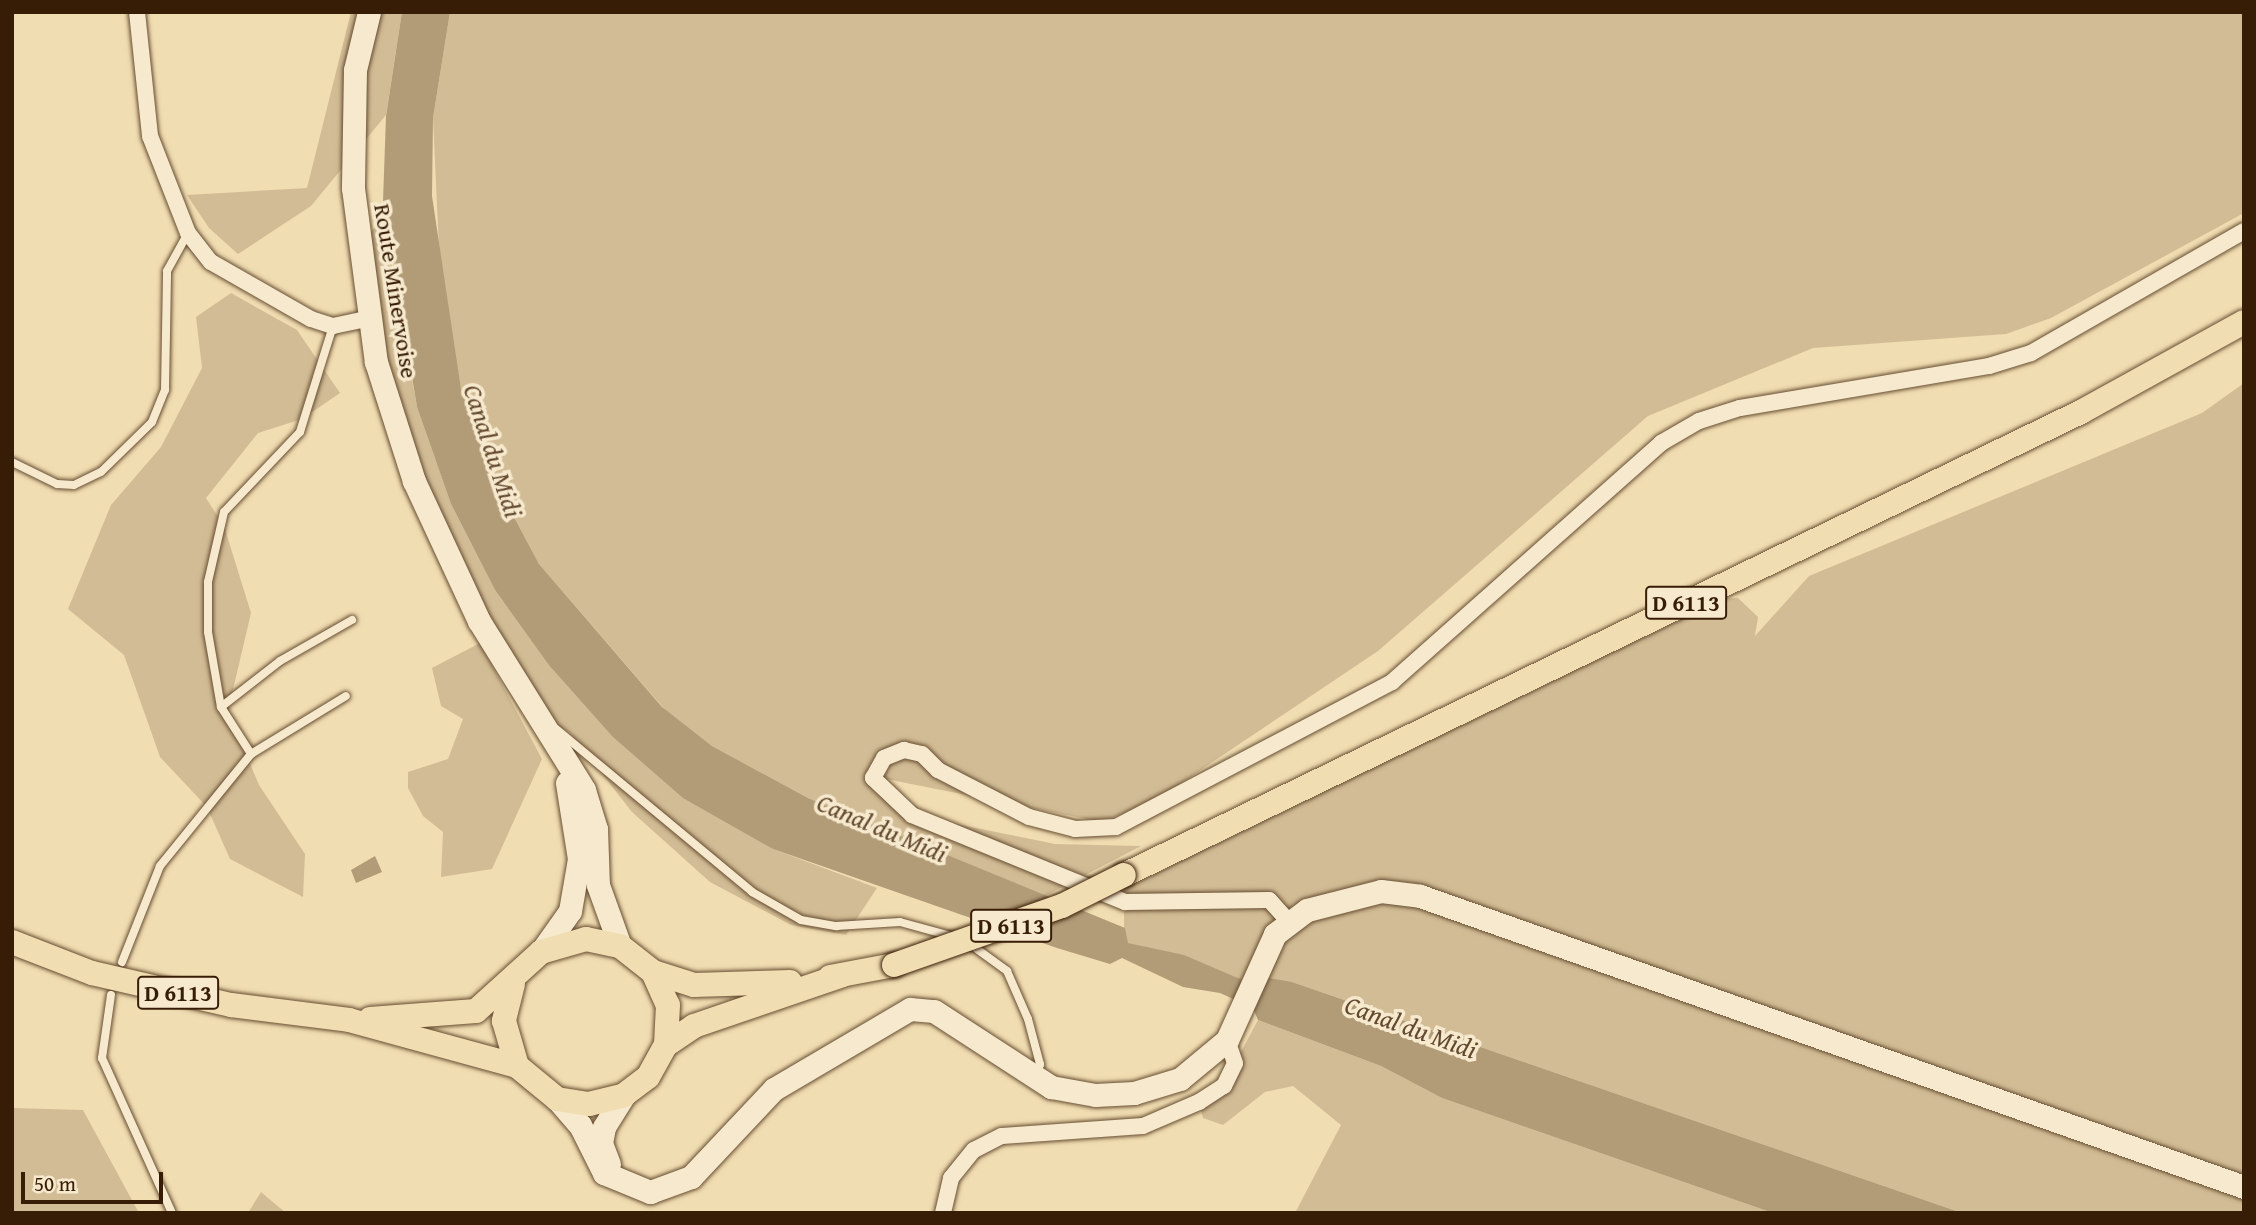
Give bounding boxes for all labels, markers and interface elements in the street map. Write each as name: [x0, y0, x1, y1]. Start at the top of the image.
street label: Route Minervoise: [368, 202, 424, 380]
water label: Canal du Midi: [457, 381, 529, 521]
road number: D 6113: [1644, 583, 1728, 622]
water label: Canal du Midi: [812, 787, 952, 869]
road number: D 6113: [969, 906, 1053, 945]
road number: D 6113: [136, 974, 220, 1012]
water label: Canal du Midi: [1341, 989, 1481, 1065]
scale bar: [24, 1158, 166, 1202]
text: 50 m: [34, 1168, 76, 1199]

